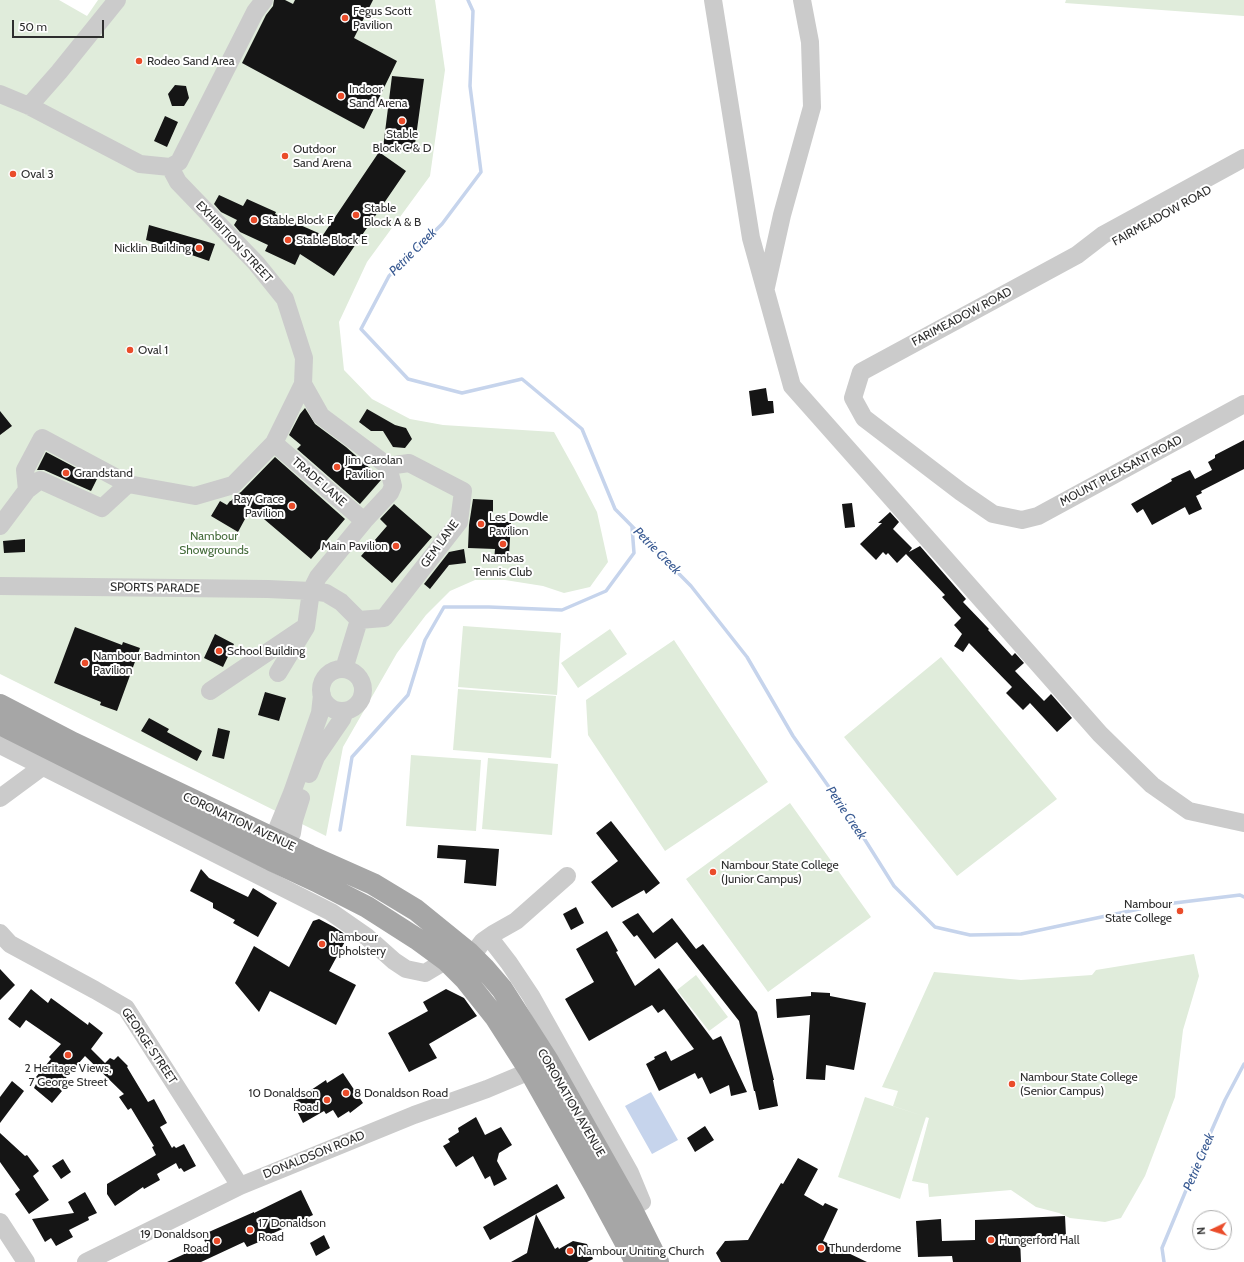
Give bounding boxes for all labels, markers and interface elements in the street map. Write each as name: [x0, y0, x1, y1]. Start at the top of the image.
place label: Fegus Scott Pavilion: [353, 4, 412, 32]
scale bar: [14, 12, 106, 38]
marker: Fegus Scott Pavilion: [340, 13, 350, 23]
text: 50 m: [19, 19, 47, 34]
place label: Rodeo Sand Area: [147, 54, 234, 68]
marker: Rodeo Sand Area: [134, 56, 144, 66]
place label: Indoor Sand Arena: [349, 82, 407, 110]
marker: Indoor Sand Arena: [336, 91, 346, 101]
marker: Stable Block C & D: [397, 116, 407, 126]
place label: Stable Block C & D: [373, 127, 431, 155]
place label: Outdoor Sand Arena: [293, 142, 351, 170]
marker: Outdoor Sand Arena: [280, 151, 290, 161]
place label: Oval 3: [21, 167, 54, 181]
marker: Oval 3: [8, 169, 18, 179]
street label: FAIRMEADOW ROAD: [1110, 183, 1214, 249]
street label: EXHIBITION STREET: [193, 198, 275, 286]
place label: Stable Block A & B: [364, 201, 421, 229]
marker: Stable Block A & B: [351, 210, 361, 220]
place label: Stable Block F: [262, 213, 333, 227]
marker: Stable Block F: [249, 215, 259, 225]
water label: Petrie Creek: [386, 225, 440, 279]
place label: Stable Block E: [296, 233, 368, 247]
marker: Stable Block E: [283, 235, 293, 245]
place label: Nicklin Building: [114, 241, 191, 255]
marker: Nicklin Building: [194, 243, 204, 253]
street label: FARIMEADOW ROAD: [909, 284, 1015, 350]
place label: Oval 1: [138, 343, 168, 357]
marker: Oval 1: [125, 345, 135, 355]
street label: MOUNT PLEASANT ROAD: [1057, 433, 1185, 509]
place label: Jim Carolan Pavilion: [345, 453, 402, 481]
street label: TRADE LANE: [289, 454, 349, 510]
marker: Jim Carolan Pavilion: [332, 462, 342, 472]
place label: Grandstand: [74, 466, 133, 480]
marker: Grandstand: [61, 468, 71, 478]
place label: Ray Grace Pavilion: [234, 492, 284, 520]
marker: Ray Grace Pavilion: [287, 501, 297, 511]
place label: Les Dowdle Pavilion: [489, 510, 548, 538]
street label: GEM LANE: [418, 517, 462, 571]
marker: Les Dowdle Pavilion: [476, 519, 486, 529]
water label: Petrie Creek: [630, 524, 684, 578]
park label: Nambour Showgrounds: [179, 529, 249, 557]
place label: Main Pavilion: [321, 539, 388, 553]
marker: Nambas Tennis Club: [498, 539, 508, 549]
marker: Main Pavilion: [391, 541, 401, 551]
place label: Nambas Tennis Club: [474, 551, 532, 579]
street label: SPORTS PARADE: [110, 580, 200, 596]
place label: School Building: [227, 644, 305, 658]
marker: School Building: [214, 646, 224, 656]
place label: Nambour Badminton Pavilion: [93, 649, 200, 677]
marker: Nambour Badminton Pavilion: [80, 658, 90, 668]
water label: Petrie Creek: [823, 783, 869, 843]
street label: CORONATION AVENUE: [180, 790, 298, 854]
place label: Nambour State College (Junior Campus): [721, 858, 839, 886]
marker: Nambour State College (Junior Campus): [708, 867, 718, 877]
place label: Nambour State College: [1105, 897, 1172, 925]
marker: Nambour State College: [1175, 906, 1185, 916]
place label: Nambour Upholstery: [330, 930, 386, 958]
marker: Nambour Upholstery: [317, 939, 327, 949]
street label: GEORGE STREET: [118, 1005, 180, 1087]
street label: CORONATION AVENUE: [534, 1046, 608, 1160]
marker: 2 Heritage Views, 7 George Street: [63, 1050, 73, 1060]
place label: 2 Heritage Views, 7 George Street: [24, 1061, 112, 1089]
place label: Nambour State College (Senior Campus): [1020, 1070, 1138, 1098]
marker: Nambour State College (Senior Campus): [1007, 1079, 1017, 1089]
place label: 10 Donaldson Road: [249, 1086, 319, 1114]
place label: 8 Donaldson Road: [354, 1086, 448, 1100]
marker: 8 Donaldson Road: [341, 1088, 351, 1098]
marker: 10 Donaldson Road: [322, 1095, 332, 1105]
street label: DONALDSON ROAD: [261, 1128, 367, 1182]
water label: Petrie Creek: [1180, 1131, 1218, 1193]
north arrow: [1192, 1210, 1232, 1250]
place label: 17 Donaldson Road: [258, 1216, 326, 1244]
marker: 17 Donaldson Road: [245, 1225, 255, 1235]
text: N: [1194, 1226, 1208, 1235]
place label: 19 Donaldson Road: [140, 1227, 209, 1255]
place label: Hungerford Hall: [999, 1233, 1079, 1247]
marker: Hungerford Hall: [986, 1235, 996, 1245]
marker: 19 Donaldson Road: [212, 1236, 222, 1246]
place label: Thunderdome: [829, 1241, 901, 1255]
marker: Thunderdome: [816, 1243, 826, 1253]
place label: Nambour Uniting Church: [578, 1244, 704, 1258]
marker: Nambour Uniting Church: [565, 1246, 575, 1256]

